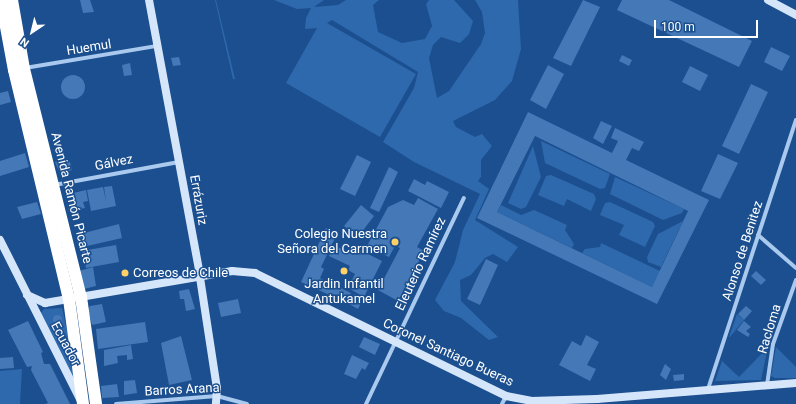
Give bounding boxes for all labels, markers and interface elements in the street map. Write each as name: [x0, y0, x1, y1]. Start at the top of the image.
north arrow: [12, 12, 52, 52]
scale bar: [656, 12, 760, 38]
text: 100 m: [661, 20, 695, 34]
text: N: [18, 35, 32, 50]
street label: Huemul: [66, 37, 112, 59]
street label: Avenida Ramón Picarte: [47, 131, 95, 265]
street label: Gálvez: [94, 152, 134, 174]
street label: Errázuriz: [186, 174, 210, 226]
street label: Alonso de Benitez: [720, 199, 766, 303]
street label: Eleuterio Ramírez: [393, 215, 449, 313]
place label: Colegio Nuestra Señora del Carmen: [277, 227, 387, 258]
marker: Colegio Nuestra Señora del Carmen: [390, 237, 400, 247]
place label: Correos de Chile: [133, 265, 228, 281]
marker: Jardin Infantil Antukamel: [339, 266, 349, 276]
marker: Correos de Chile: [120, 268, 130, 278]
place label: Jardin Infantil Antukamel: [304, 277, 384, 308]
street label: Racloma: [755, 302, 785, 356]
street label: Coronel Santiago Bueras: [380, 316, 516, 390]
street label: Ecuador: [47, 319, 83, 369]
street label: Barros Arana: [144, 380, 220, 400]

